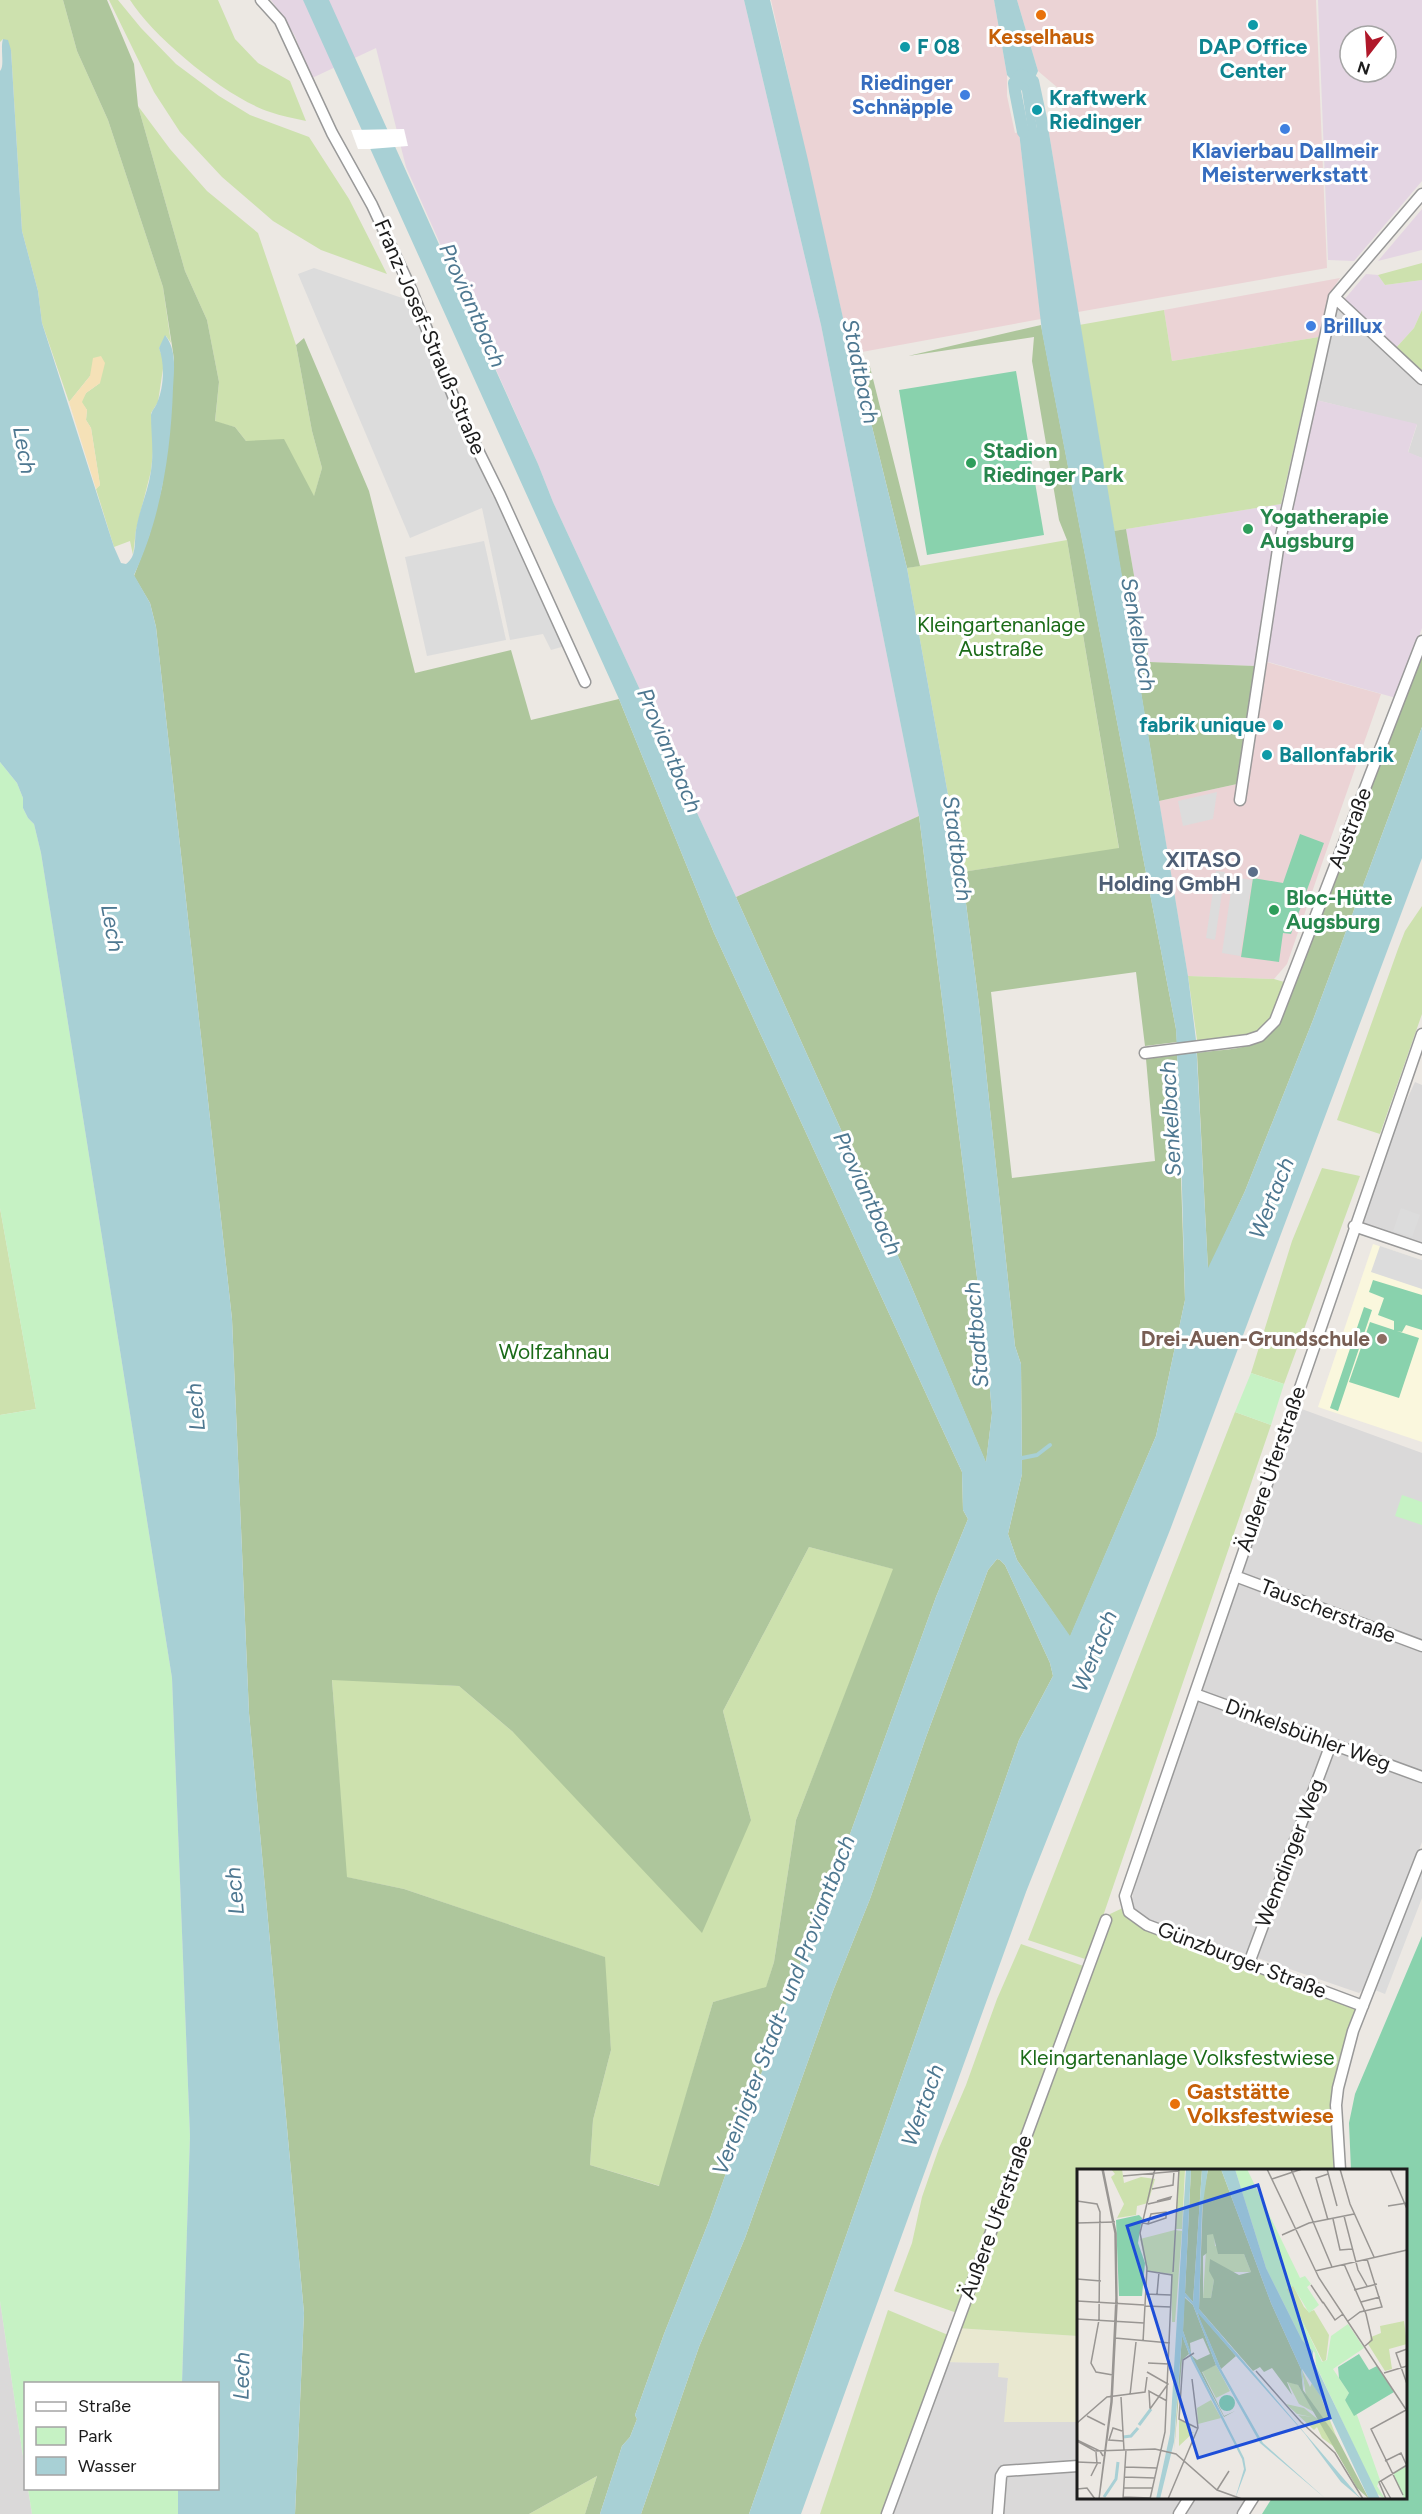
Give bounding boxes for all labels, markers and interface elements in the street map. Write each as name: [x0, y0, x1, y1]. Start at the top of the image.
marker: Kesselhaus: [1034, 8, 1048, 22]
marker: DAP Office Center: [1246, 18, 1260, 32]
place label: Kesselhaus: [988, 24, 1094, 49]
north arrow: [1338, 24, 1398, 84]
place label: F 08: [917, 34, 960, 59]
place label: DAP Office Center: [1199, 34, 1308, 83]
marker: F 08: [898, 40, 912, 54]
text: N: [1355, 57, 1372, 79]
place label: Riedinger Schnäpple: [852, 70, 953, 119]
place label: Kraftwerk Riedinger: [1049, 85, 1147, 134]
marker: Riedinger Schnäpple: [958, 88, 972, 102]
marker: Kraftwerk Riedinger: [1030, 103, 1044, 117]
marker: Klavierbau Dallmeir Meisterwerkstatt: [1278, 122, 1292, 136]
place label: Klavierbau Dallmeir Meisterwerkstatt: [1191, 138, 1379, 187]
street label: Franz-Josef-Strauß-Straße: [369, 215, 491, 458]
water label: Proviantbach: [433, 239, 512, 371]
place label: Brillux: [1323, 313, 1384, 338]
water label: Stadtbach: [836, 316, 885, 426]
marker: Brillux: [1304, 319, 1318, 333]
water label: Lech: [7, 424, 42, 476]
place label: Stadion Riedinger Park: [983, 438, 1124, 487]
marker: Stadion Riedinger Park: [964, 456, 978, 470]
place label: Yogatherapie Augsburg: [1260, 504, 1389, 553]
marker: Yogatherapie Augsburg: [1241, 522, 1255, 536]
water label: Senkelbach: [1115, 575, 1162, 693]
park label: Kleingartenanlage Austraße: [917, 612, 1085, 661]
water label: Proviantbach: [631, 684, 708, 817]
place label: fabrik unique: [1139, 712, 1266, 737]
marker: fabrik unique: [1271, 718, 1285, 732]
place label: Ballonfabrik: [1279, 742, 1395, 767]
marker: Ballonfabrik: [1260, 748, 1274, 762]
street label: Austraße: [1323, 784, 1376, 872]
water label: Stadtbach: [937, 794, 978, 903]
place label: XITASO Holding GmbH: [1098, 847, 1241, 896]
marker: XITASO Holding GmbH: [1246, 865, 1260, 879]
place label: Bloc-Hütte Augsburg: [1286, 885, 1393, 934]
water label: Lech: [95, 902, 130, 954]
marker: Bloc-Hütte Augsburg: [1267, 903, 1281, 917]
water label: Senkelbach: [1154, 1061, 1187, 1177]
water label: Proviantbach: [827, 1127, 908, 1259]
water label: Wertach: [1243, 1154, 1300, 1243]
water label: Stadtbach: [958, 1281, 995, 1389]
place label: Drei-Auen-Grundschule: [1141, 1326, 1370, 1351]
marker: Drei-Auen-Grundschule: [1375, 1332, 1389, 1346]
park label: Wolfzahnau: [499, 1339, 609, 1364]
water label: Lech: [180, 1382, 211, 1432]
street label: Äußere Uferstraße: [1231, 1383, 1310, 1555]
street label: Tauscherstraße: [1257, 1573, 1399, 1648]
water label: Wertach: [1066, 1607, 1123, 1696]
street label: Dinkelsbühler Weg: [1222, 1693, 1394, 1776]
street label: Wemdinger Weg: [1250, 1775, 1329, 1930]
water label: Vereinigter Stadt- und Proviantbach: [706, 1832, 861, 2179]
water label: Lech: [219, 1866, 250, 1916]
street label: Günzburger Straße: [1154, 1916, 1330, 2003]
park label: Kleingartenanlage Volksfestwiese: [1020, 2045, 1334, 2070]
water label: Wertach: [895, 2060, 950, 2150]
place label: Gaststätte Volksfestwiese: [1187, 2079, 1334, 2128]
marker: Gaststätte Volksfestwiese: [1168, 2097, 1182, 2111]
street label: Äußere Uferstraße: [954, 2131, 1037, 2302]
inset map: [1077, 2169, 1407, 2499]
water label: Lech: [228, 2352, 255, 2400]
legend: [24, 2382, 219, 2490]
text: Straße: [78, 2395, 131, 2417]
text: Park: [78, 2425, 113, 2447]
text: Wasser: [78, 2455, 136, 2477]

